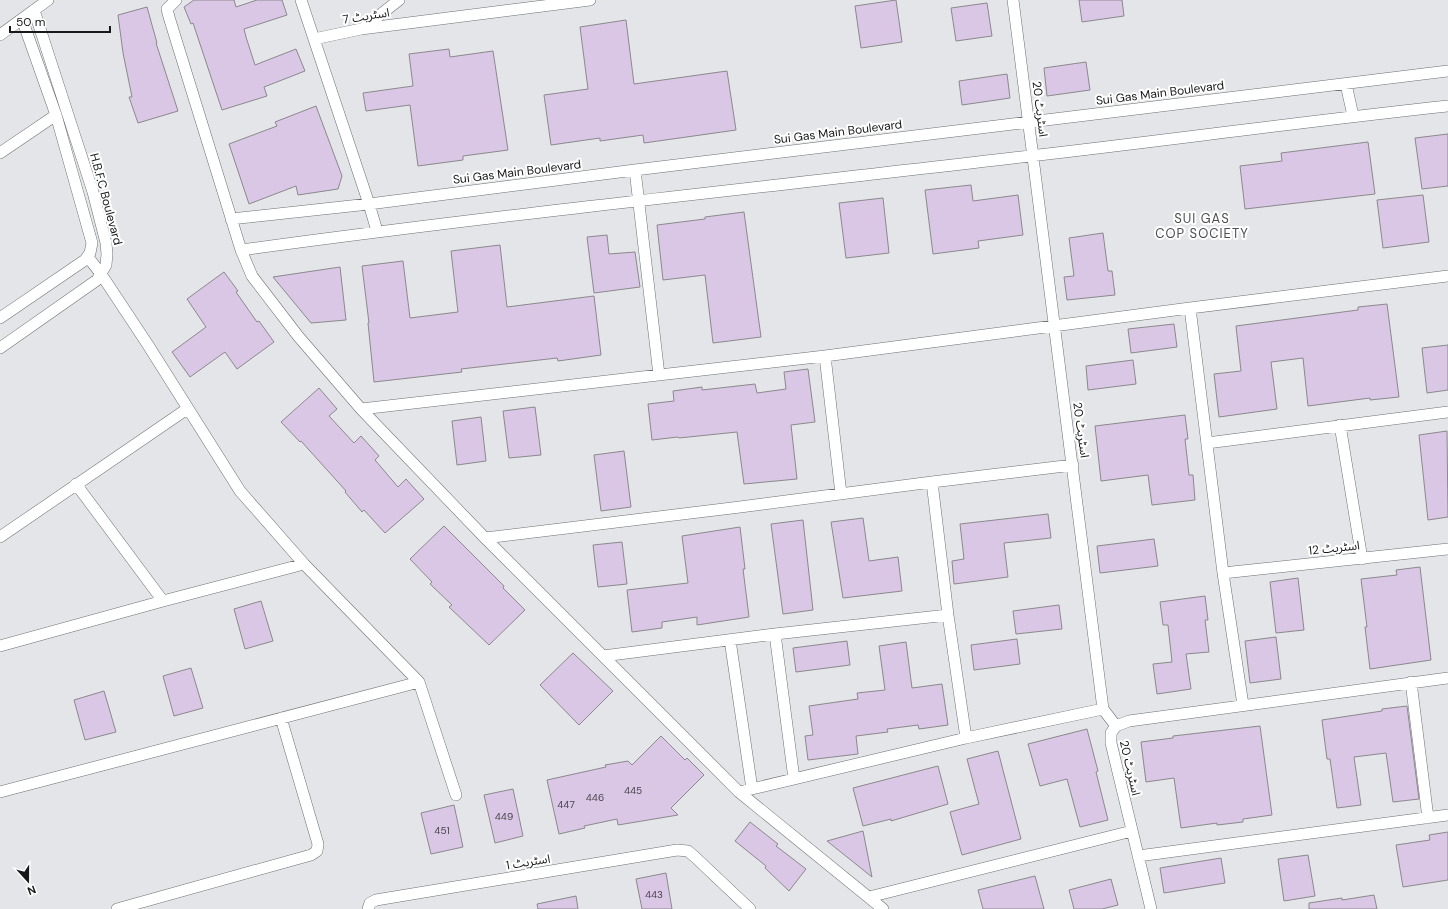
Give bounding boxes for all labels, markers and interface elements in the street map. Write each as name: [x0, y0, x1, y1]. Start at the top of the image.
street label: اسٹریٹ 7: [341, 4, 391, 28]
scale bar: [10, 8, 110, 34]
text: 50 m: [16, 14, 45, 30]
street label: Sui Gas Main Boulevard: [1095, 77, 1225, 109]
street label: اسٹریٹ 20: [1029, 80, 1051, 138]
street label: Sui Gas Main Boulevard: [773, 116, 903, 148]
street label: H.B.F.C Boulevard: [86, 151, 126, 247]
street label: Sui Gas Main Boulevard: [452, 156, 582, 188]
district label: SUI GAS COP SOCIETY: [1155, 210, 1249, 242]
street label: اسٹریٹ 20: [1069, 401, 1093, 459]
street label: اسٹریٹ 12: [1307, 537, 1361, 559]
street label: اسٹریٹ 20: [1116, 739, 1144, 797]
house number: 445: [624, 784, 642, 797]
house number: 446: [586, 791, 604, 804]
house number: 447: [557, 798, 575, 811]
house number: 449: [495, 810, 513, 823]
house number: 451: [434, 824, 450, 837]
street label: اسٹریٹ 1: [505, 851, 552, 873]
north arrow: [8, 861, 48, 901]
text: N: [25, 882, 38, 898]
house number: 443: [645, 888, 663, 901]

